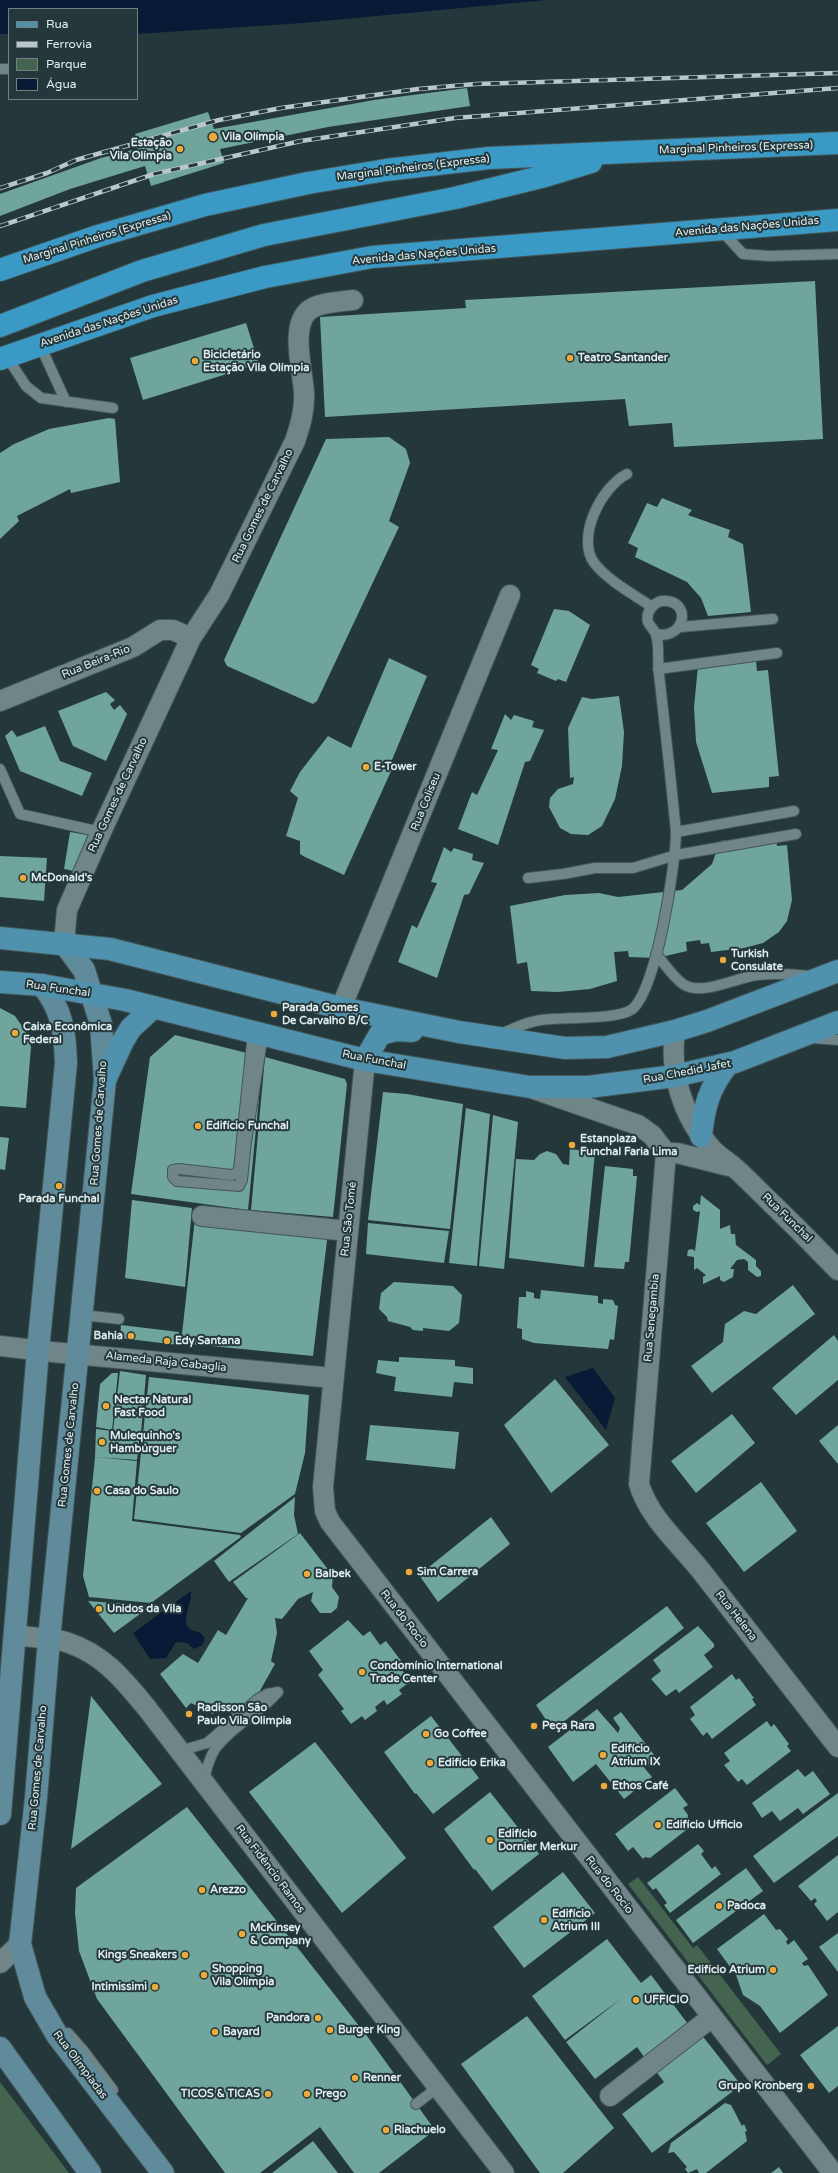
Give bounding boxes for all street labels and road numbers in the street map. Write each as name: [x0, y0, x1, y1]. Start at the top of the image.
street label: Marginal Pinheiros (Expressa): [659, 139, 813, 157]
street label: Marginal Pinheiros (Expressa): [336, 152, 490, 184]
street label: Marginal Pinheiros (Expressa): [21, 209, 173, 267]
street label: Avenida das Nações Unidas: [675, 214, 819, 240]
street label: Avenida das Nações Unidas: [352, 242, 496, 268]
street label: Avenida das Nações Unidas: [38, 293, 180, 351]
street label: Rua Gomes de Carvalho: [230, 447, 296, 565]
street label: Rua Beira-Rio: [60, 642, 132, 682]
street label: Rua Gomes de Carvalho: [86, 735, 150, 855]
street label: Rua Coliseu: [408, 771, 444, 833]
street label: Rua Funchal: [25, 978, 91, 1000]
street label: Rua Funchal: [341, 1047, 407, 1073]
street label: Rua Chedid Jafet: [642, 1057, 732, 1087]
street label: Rua Gomes de Carvalho: [88, 1060, 110, 1186]
street label: Rua São Tomé: [339, 1181, 359, 1257]
street label: Rua Funchal: [759, 1191, 815, 1245]
street label: Rua Senegambia: [642, 1273, 662, 1363]
street label: Alameda Raja Gabaglia: [105, 1349, 227, 1375]
street label: Rua Gomes de Carvalho: [56, 1382, 82, 1508]
street label: Rua do Rocio: [377, 1587, 431, 1651]
street label: Rua Helena: [712, 1588, 760, 1644]
street label: Rua Gomes de Carvalho: [26, 1705, 50, 1831]
street label: Rua Fidêncio Ramos: [233, 1822, 307, 1916]
street label: Rua do Rocio: [582, 1853, 636, 1917]
street label: Rua Olimpíadas: [50, 2028, 110, 2102]

